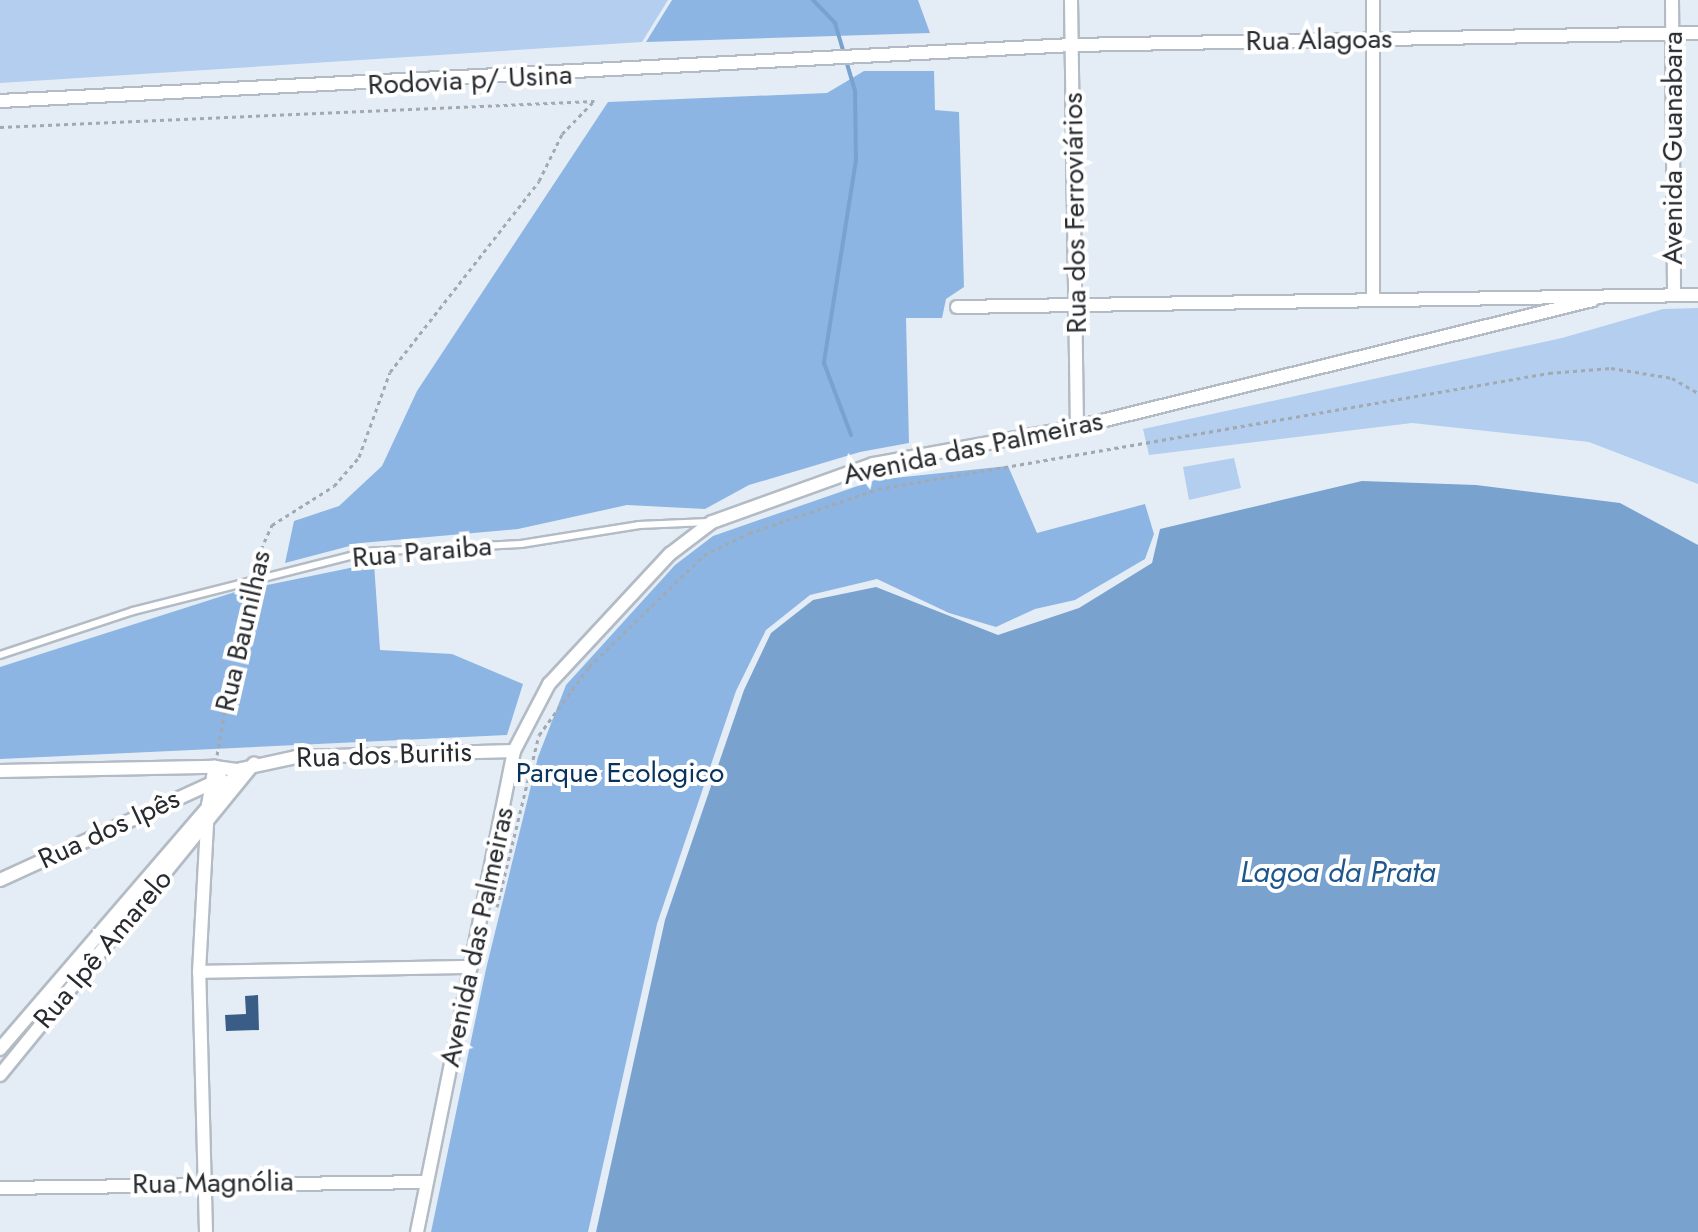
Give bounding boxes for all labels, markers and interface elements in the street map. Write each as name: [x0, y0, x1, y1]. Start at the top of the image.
street label: Rua Alagoas: [1245, 22, 1393, 58]
street label: Avenida Guanabara: [1656, 31, 1690, 265]
street label: Rodovia p/ Usina: [367, 58, 573, 102]
street label: Rua dos Ferroviários: [1056, 92, 1094, 334]
street label: Avenida das Palmeiras: [840, 404, 1106, 492]
street label: Rua Paraiba: [351, 529, 493, 575]
street label: Rua Baunilhas: [208, 547, 278, 715]
street label: Rua dos Buritis: [296, 735, 472, 775]
park label: Parque Ecologico: [516, 756, 724, 790]
street label: Rua dos Ipês: [33, 782, 185, 876]
street label: Avenida das Palmeiras: [433, 804, 521, 1070]
water label: Lagoa da Prata: [1240, 854, 1436, 890]
street label: Rua Ipê Amarelo: [27, 863, 179, 1035]
street label: Rua Magnólia: [132, 1165, 294, 1201]

